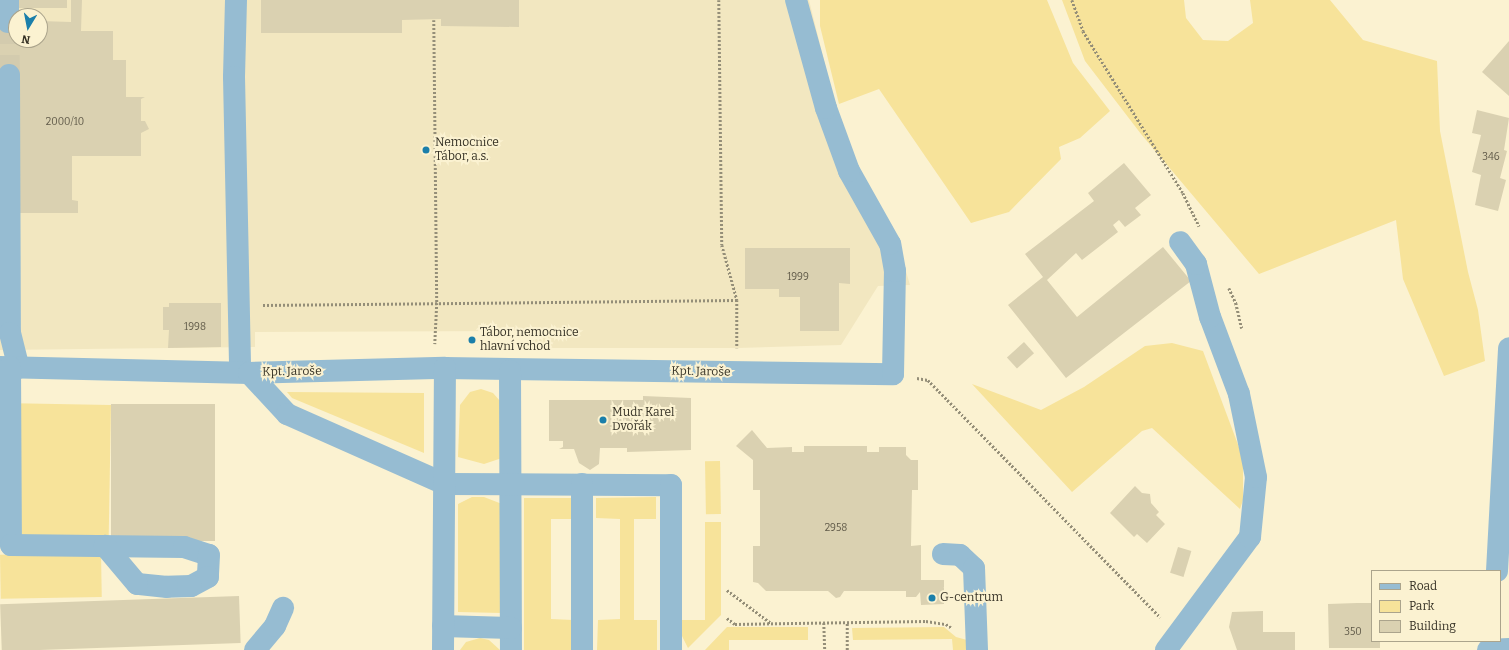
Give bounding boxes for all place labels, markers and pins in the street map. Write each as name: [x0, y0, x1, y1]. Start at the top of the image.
place label: Nemocnice Tábor, a.s.: [435, 136, 499, 164]
marker: Nemocnice Tábor, a.s.: [420, 144, 432, 156]
place label: Tábor, nemocnice hlavní vchod: [480, 326, 579, 354]
marker: Tábor, nemocnice hlavní vchod: [467, 335, 477, 345]
place label: Mudr Karel Dvořák: [612, 406, 675, 434]
marker: Mudr Karel Dvořák: [597, 414, 609, 426]
place label: G-centrum: [940, 591, 1003, 605]
marker: G-centrum: [927, 593, 937, 603]

